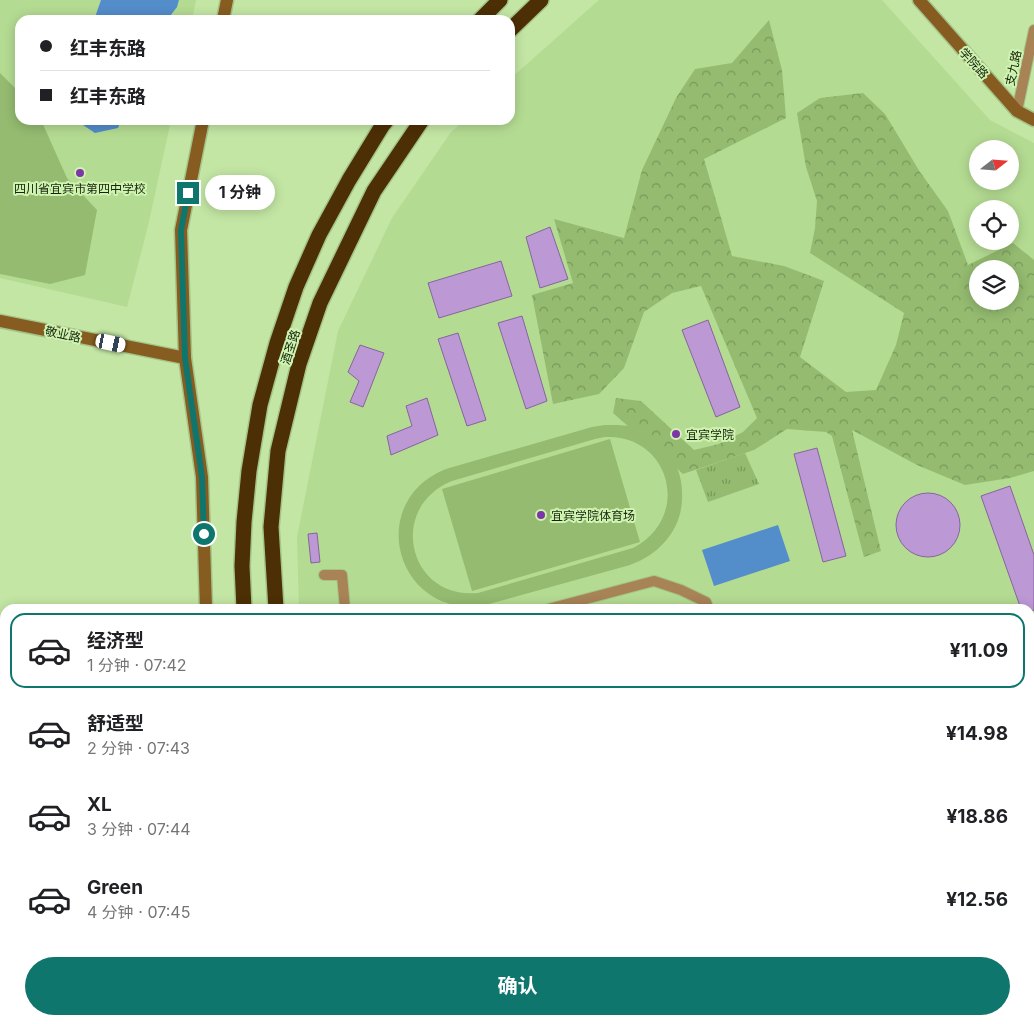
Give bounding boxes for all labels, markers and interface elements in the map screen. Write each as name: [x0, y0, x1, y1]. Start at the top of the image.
text: 红丰东路: [70, 37, 146, 60]
street label: 学院路: [956, 45, 992, 81]
street label: 支九路: [1002, 49, 1024, 87]
text: 红丰东路: [70, 85, 146, 108]
north arrow: [969, 140, 1019, 190]
map controls: [969, 140, 1019, 310]
marker: 四川省宜宾市第四中学校: [74, 167, 86, 179]
callout: 1 分钟: [206, 176, 276, 210]
place label: 四川省宜宾市第四中学校: [14, 181, 146, 196]
route end: [177, 182, 199, 204]
text: 1 分钟: [219, 182, 261, 202]
button: locate: [969, 200, 1019, 250]
button: layers: [969, 260, 1019, 310]
street label: 敬业路: [44, 323, 82, 345]
street label: 酒圣路: [277, 328, 303, 366]
car: [94, 333, 127, 353]
place label: 宜宾学院: [686, 427, 734, 442]
marker: 宜宾学院: [670, 428, 682, 440]
place label: 宜宾学院体育场: [551, 508, 635, 523]
marker: 宜宾学院体育场: [535, 509, 547, 521]
route start: [193, 523, 215, 545]
icon: car: [27, 628, 72, 673]
text: 经济型: [87, 629, 144, 652]
text: ¥11.09: [950, 639, 1008, 662]
text: 1 分钟 · 07:42: [87, 655, 187, 675]
icon: car: [27, 711, 72, 756]
text: 舒适型: [87, 712, 144, 735]
text: ¥14.98: [946, 722, 1008, 745]
text: 2 分钟 · 07:43: [87, 738, 190, 758]
text: XL: [87, 793, 112, 816]
icon: car: [27, 794, 72, 839]
text: ¥18.86: [946, 805, 1008, 828]
text: 3 分钟 · 07:44: [87, 819, 191, 839]
text: Green: [87, 876, 143, 899]
icon: car: [27, 877, 72, 922]
text: ¥12.56: [946, 888, 1008, 911]
text: 4 分钟 · 07:45: [87, 902, 190, 922]
button: 确认: [25, 957, 1010, 1015]

